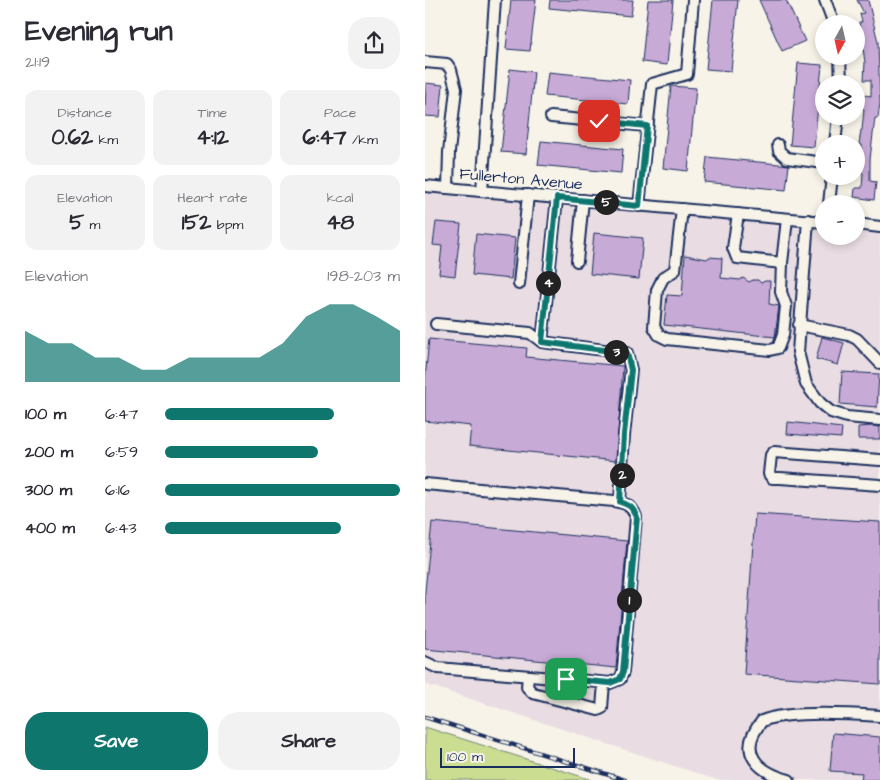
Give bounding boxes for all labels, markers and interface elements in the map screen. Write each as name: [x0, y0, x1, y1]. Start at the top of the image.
text: Evening run: [25, 12, 173, 51]
north arrow: [815, 15, 865, 65]
map controls: [815, 15, 865, 245]
button: share: [348, 17, 400, 69]
text: 21:19: [25, 51, 50, 73]
button: layers: [815, 75, 865, 125]
pin: [578, 100, 620, 142]
text: Distance: [58, 103, 112, 123]
text: Time: [198, 103, 227, 123]
text: Pace: [324, 103, 356, 123]
icon: check: [585, 107, 613, 135]
text: 0.62: [52, 123, 93, 152]
text: 4:12: [196, 123, 229, 152]
text: 6:47: [302, 123, 346, 152]
text: km: [93, 130, 118, 150]
text: /km: [346, 130, 378, 150]
button: +: [815, 135, 865, 185]
street label: Fullerton Avenue: [458, 163, 584, 195]
text: Elevation: [57, 188, 112, 208]
text: Heart rate: [177, 188, 248, 208]
text: kcal: [327, 188, 354, 208]
pin: 5: [593, 190, 619, 214]
text: 5: [602, 192, 611, 212]
button: −: [815, 195, 865, 245]
text: 5: [69, 208, 84, 237]
text: 152: [182, 208, 211, 237]
text: 48: [326, 208, 354, 237]
text: m: [84, 215, 101, 235]
text: bpm: [211, 215, 243, 235]
text: Elevation: [25, 265, 88, 287]
text: 198–203 m: [327, 265, 400, 287]
pin: 4: [535, 270, 561, 296]
text: 4: [544, 273, 553, 293]
pin: 3: [603, 340, 629, 364]
text: 3: [613, 342, 620, 362]
text: 100 m: [25, 403, 66, 425]
text: 6:47: [105, 403, 138, 425]
text: 200 m: [25, 441, 73, 463]
text: 6:59: [105, 441, 138, 463]
pin: 2: [609, 462, 635, 488]
text: 2: [618, 465, 627, 485]
text: 300 m: [25, 479, 72, 501]
text: 6:16: [105, 479, 130, 501]
text: 400 m: [25, 517, 75, 539]
text: 6:43: [105, 517, 137, 539]
pin: 1: [617, 588, 641, 612]
text: 1: [629, 590, 630, 610]
pin: [545, 658, 587, 700]
icon: arrive: [552, 665, 580, 693]
button: Save: [25, 712, 208, 770]
button: Share: [218, 712, 400, 770]
scale bar: [440, 745, 575, 768]
text: 100 m: [447, 747, 483, 767]

